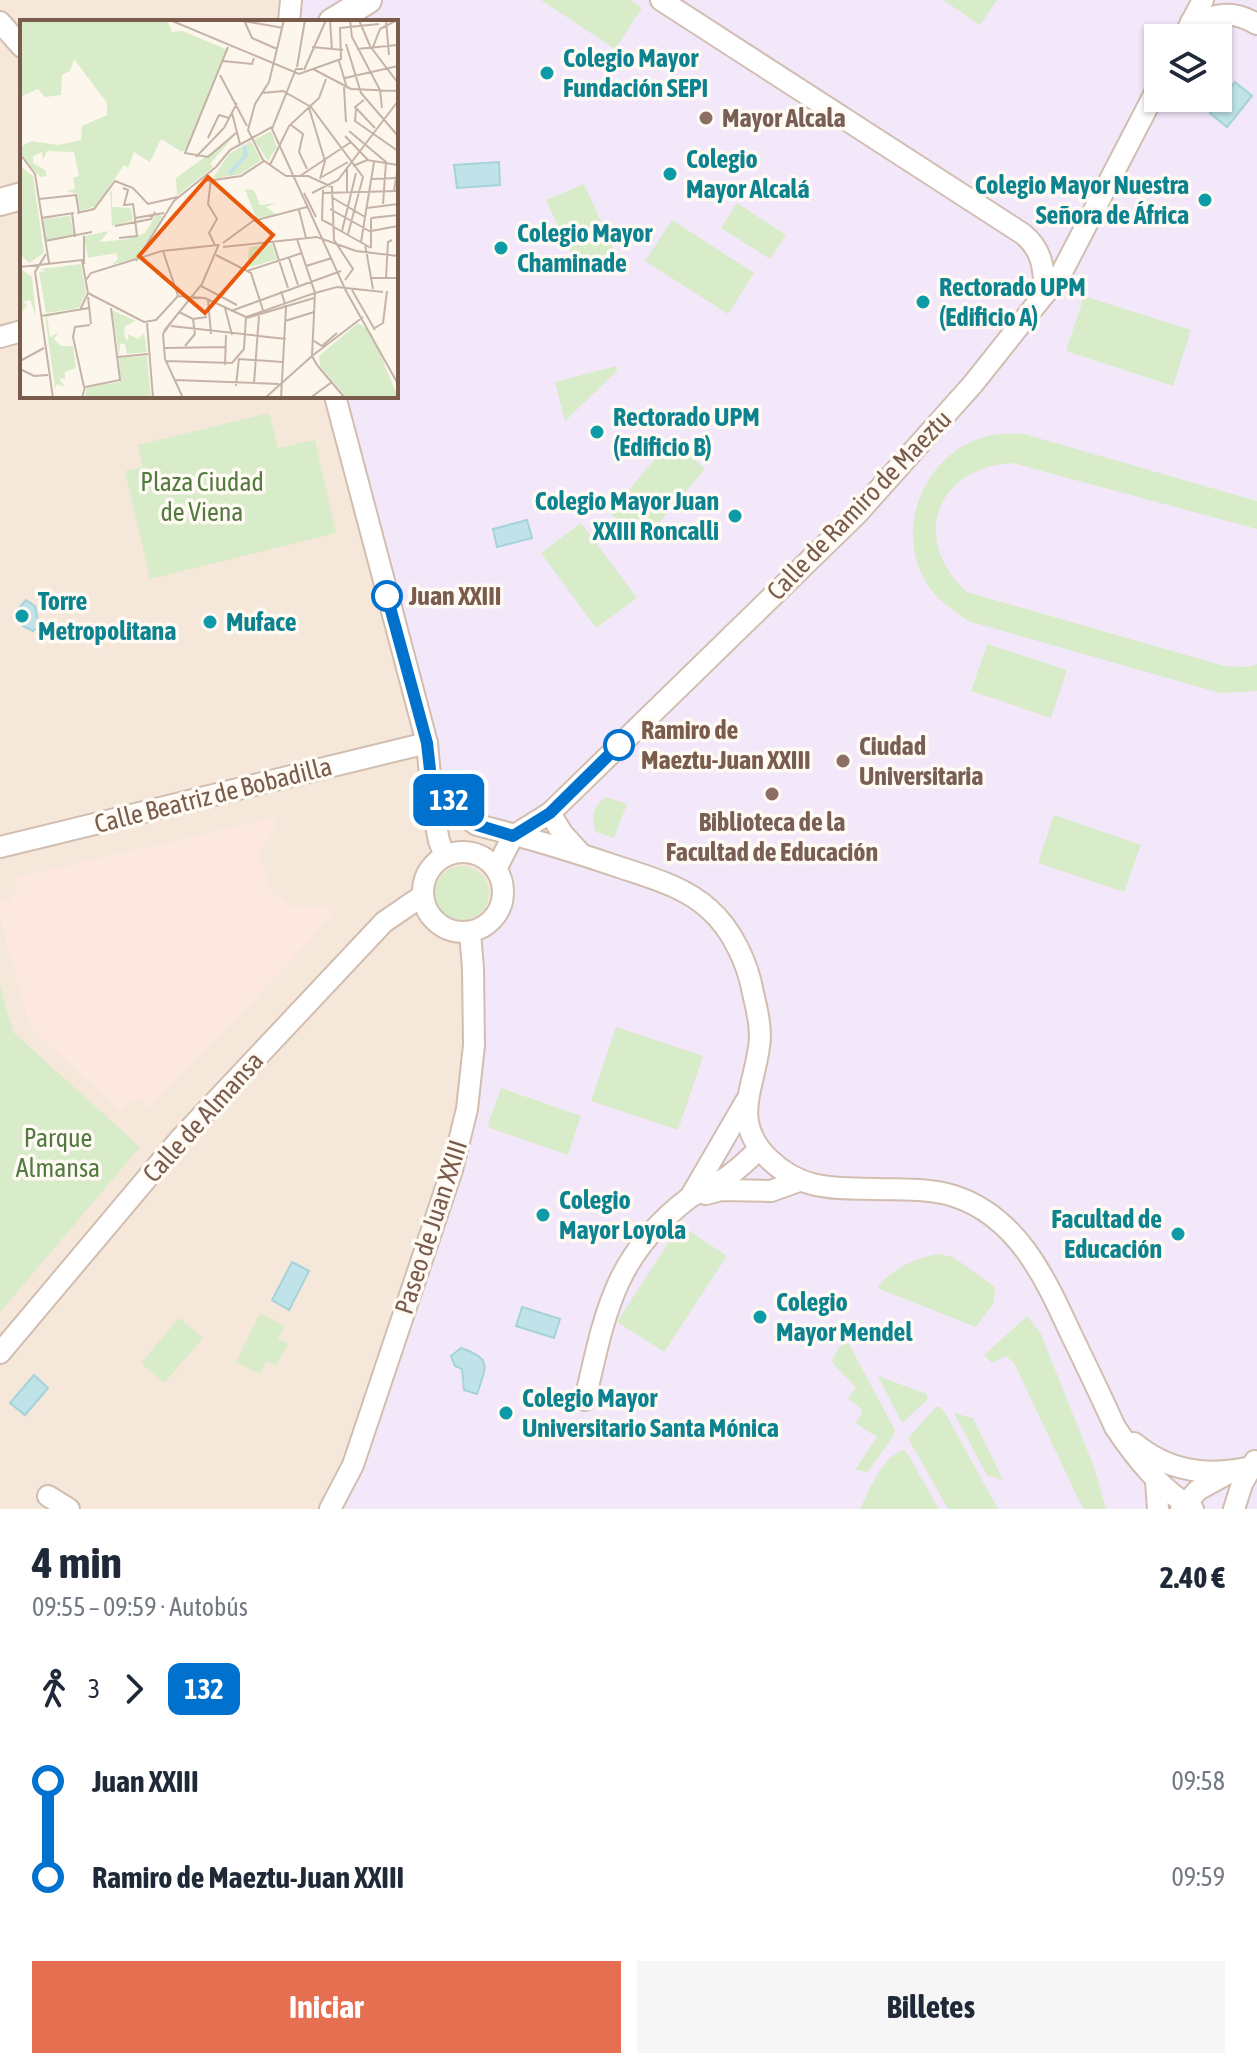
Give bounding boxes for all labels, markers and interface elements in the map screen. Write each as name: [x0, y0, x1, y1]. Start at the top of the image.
inset map: [20, 20, 398, 398]
map controls: [1144, 24, 1232, 112]
button: layers: [1144, 24, 1232, 112]
place label: Colegio Mayor Fundación SEPI: [563, 43, 708, 103]
marker: Colegio Mayor Fundación SEPI: [538, 64, 556, 82]
place label: Mayor Alcala: [722, 103, 845, 133]
marker: Mayor Alcala: [697, 109, 715, 127]
place label: Colegio Mayor Alcalá: [686, 144, 809, 204]
marker: Colegio Mayor Alcalá: [661, 165, 679, 183]
place label: Colegio Mayor Nuestra Señora de África: [975, 170, 1189, 230]
marker: Colegio Mayor Nuestra Señora de África: [1196, 191, 1214, 209]
place label: Colegio Mayor Chaminade: [517, 218, 653, 278]
marker: Colegio Mayor Chaminade: [492, 239, 510, 257]
place label: Rectorado UPM (Edificio A): [939, 272, 1086, 332]
marker: Rectorado UPM (Edificio A): [914, 293, 932, 311]
place label: Rectorado UPM (Edificio B): [613, 402, 760, 462]
street label: Calle de Ramiro de Maeztu: [761, 404, 957, 606]
marker: Rectorado UPM (Edificio B): [588, 423, 606, 441]
park label: Plaza Ciudad de Viena: [140, 467, 264, 527]
place label: Colegio Mayor Juan XXIII Roncalli: [535, 486, 719, 546]
marker: Colegio Mayor Juan XXIII Roncalli: [726, 507, 744, 525]
marker: Juan XXIII: [372, 581, 402, 611]
place label: Juan XXIII: [408, 581, 501, 611]
place label: Torre Metropolitana: [38, 586, 176, 646]
marker: Torre Metropolitana: [13, 607, 31, 625]
place label: Muface: [226, 607, 297, 637]
marker: Muface: [201, 613, 219, 631]
place label: Ramiro de Maeztu-Juan XXIII: [641, 715, 811, 775]
marker: Ramiro de Maeztu-Juan XXIII: [604, 730, 634, 760]
place label: Ciudad Universitaria: [859, 731, 983, 791]
street label: Calle Beatriz de Bobadilla: [91, 751, 335, 839]
marker: Ciudad Universitaria: [834, 752, 852, 770]
line badge: 132: [403, 774, 495, 826]
text: 132: [429, 784, 469, 816]
marker: Biblioteca de la Facultad de Educación: [763, 785, 781, 803]
place label: Biblioteca de la Facultad de Educación: [666, 807, 878, 867]
street label: Calle de Almansa: [137, 1046, 269, 1188]
park label: Parque Almansa: [16, 1123, 100, 1183]
street label: Paseo de Juan XXIII: [389, 1136, 473, 1318]
place label: Colegio Mayor Loyola: [559, 1185, 686, 1245]
place label: Facultad de Educación: [1051, 1204, 1162, 1264]
marker: Colegio Mayor Loyola: [534, 1206, 552, 1224]
marker: Facultad de Educación: [1169, 1225, 1187, 1243]
place label: Colegio Mayor Mendel: [776, 1287, 913, 1347]
marker: Colegio Mayor Mendel: [751, 1308, 769, 1326]
place label: Colegio Mayor Universitario Santa Mónica: [522, 1383, 779, 1443]
marker: Colegio Mayor Universitario Santa Mónica: [497, 1404, 515, 1422]
text: 4 min: [32, 1537, 122, 1587]
text: 2.40 €: [1160, 1560, 1225, 1594]
text: 09:55 – 09:59 · Autobús: [32, 1592, 248, 1622]
icon: walk: [32, 1667, 76, 1711]
icon: forward: [112, 1667, 156, 1711]
text: 132: [184, 1673, 224, 1705]
text: 3: [88, 1674, 100, 1704]
text: Juan XXIII: [92, 1764, 199, 1798]
text: 09:58: [1171, 1766, 1225, 1796]
text: Ramiro de Maeztu-Juan XXIII: [92, 1860, 404, 1894]
text: 09:59: [1171, 1862, 1225, 1892]
button: Iniciar: [32, 1961, 621, 2053]
button: Billetes: [637, 1961, 1225, 2053]

